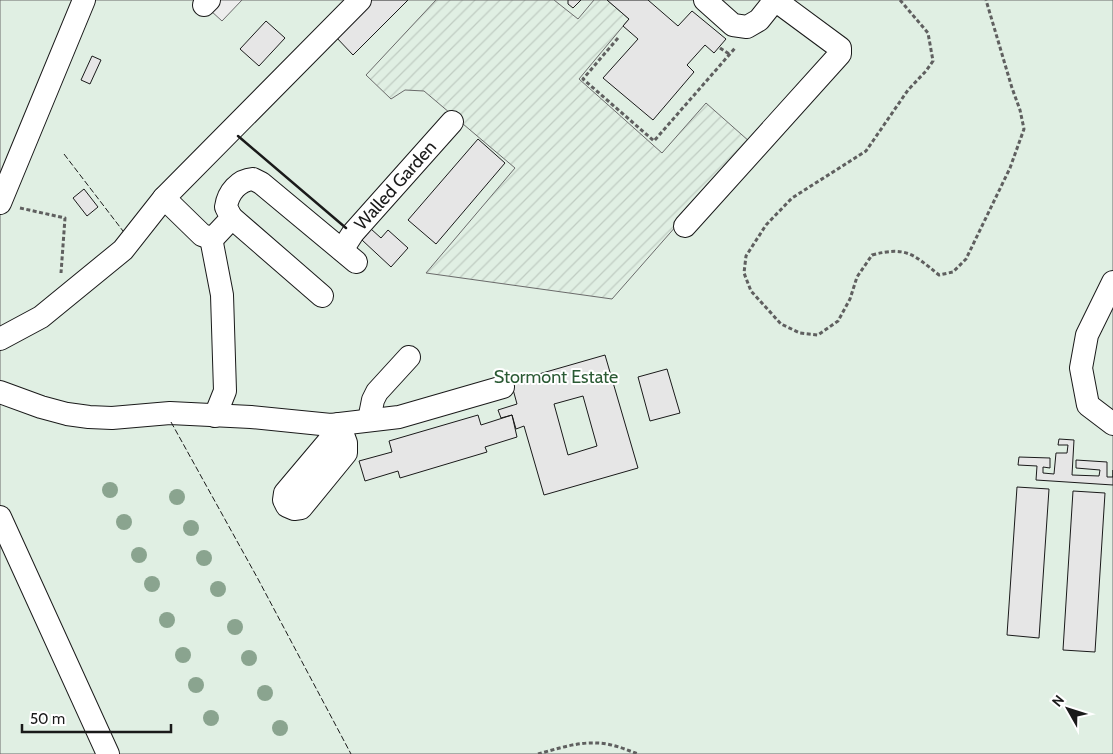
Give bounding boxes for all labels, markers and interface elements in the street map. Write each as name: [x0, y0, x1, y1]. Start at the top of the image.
street label: Walled Garden: [350, 136, 441, 235]
park label: Stormont Estate: [494, 366, 618, 388]
north arrow: [1043, 684, 1093, 734]
text: N: [1048, 691, 1068, 710]
scale bar: [22, 702, 171, 734]
text: 50 m: [30, 710, 65, 728]

